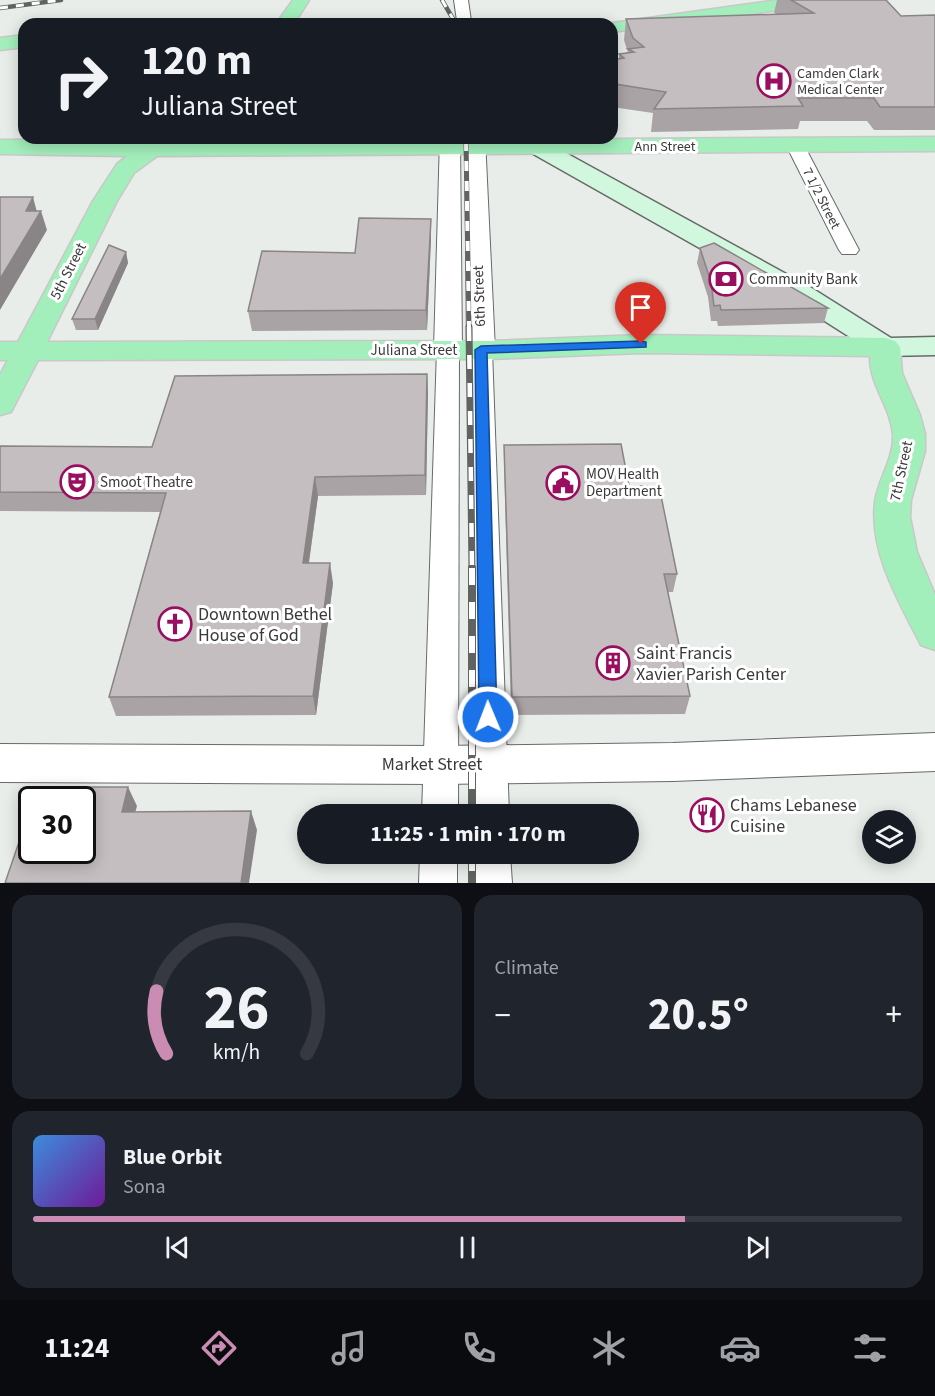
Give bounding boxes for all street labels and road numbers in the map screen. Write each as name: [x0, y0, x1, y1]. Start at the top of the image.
street label: Ann Street: [635, 137, 696, 157]
street label: 7 1/2 Street: [797, 164, 845, 233]
street label: 5th Street: [45, 239, 92, 303]
street label: 6th Street: [468, 265, 491, 327]
street label: Juliana Street: [371, 340, 457, 361]
street label: 7th Street: [885, 439, 918, 503]
street label: Market Street: [382, 752, 482, 777]

